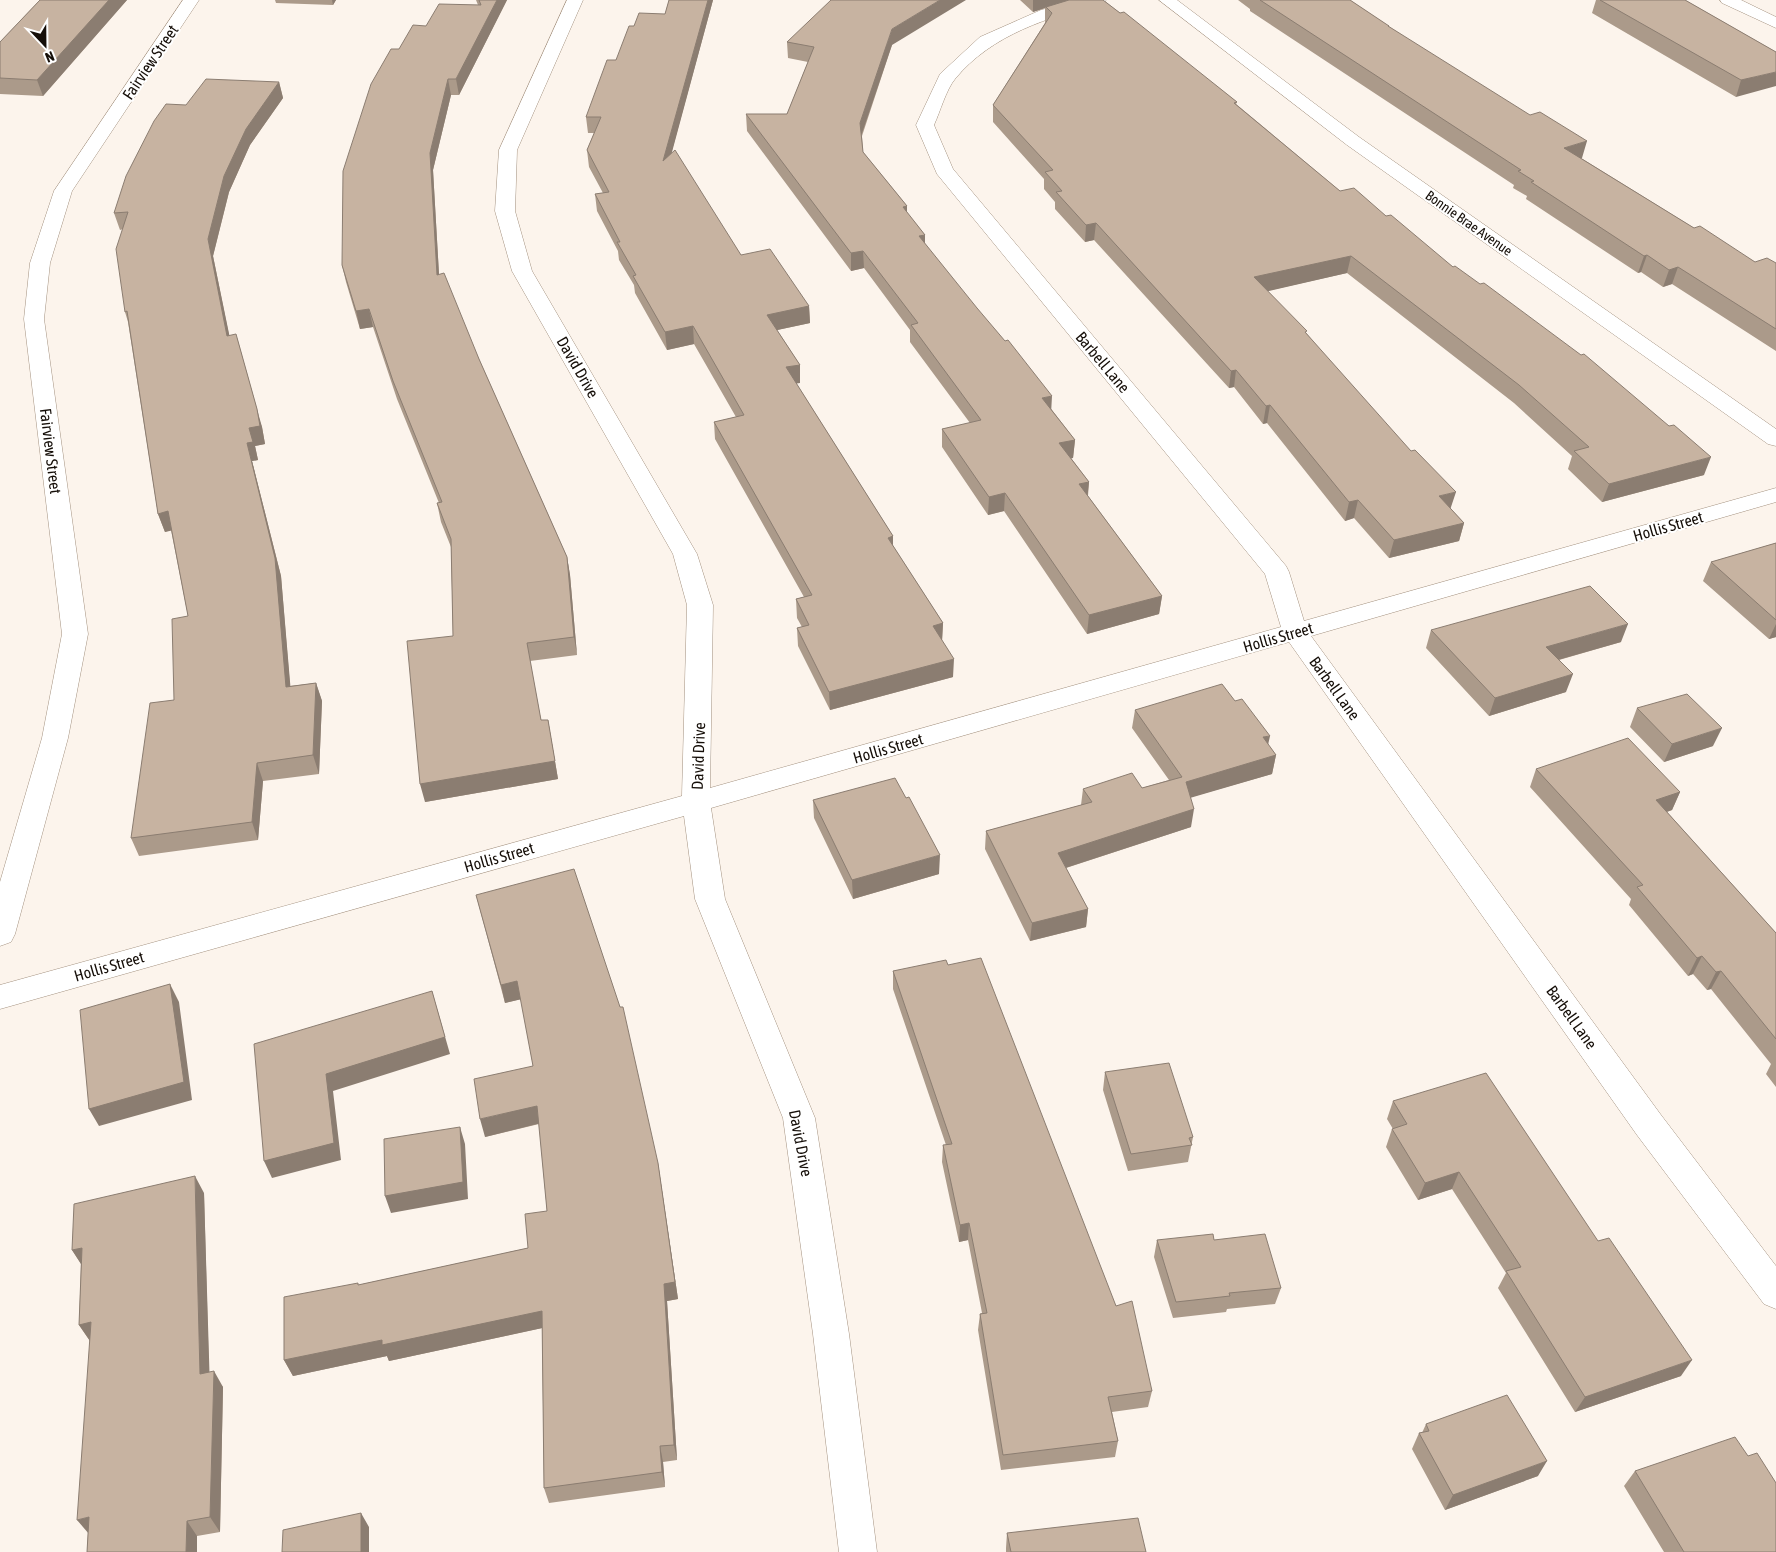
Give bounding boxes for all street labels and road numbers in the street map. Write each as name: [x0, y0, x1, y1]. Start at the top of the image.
street label: Fairview Street: [118, 21, 182, 103]
street label: Bonnie Brae Avenue: [1423, 187, 1515, 259]
street label: Barbell Lane: [1072, 328, 1134, 396]
street label: David Drive: [553, 333, 603, 401]
street label: Fairview Street: [37, 407, 65, 495]
street label: Hollis Street: [1631, 507, 1705, 545]
street label: Hollis Street: [1241, 618, 1315, 656]
street label: Barbell Lane: [1306, 653, 1364, 723]
street label: David Drive: [688, 722, 708, 790]
street label: Hollis Street: [851, 729, 925, 767]
street label: Hollis Street: [462, 838, 536, 876]
street label: Hollis Street: [72, 947, 146, 985]
street label: Barbell Lane: [1543, 982, 1601, 1052]
street label: David Drive: [786, 1108, 816, 1178]

